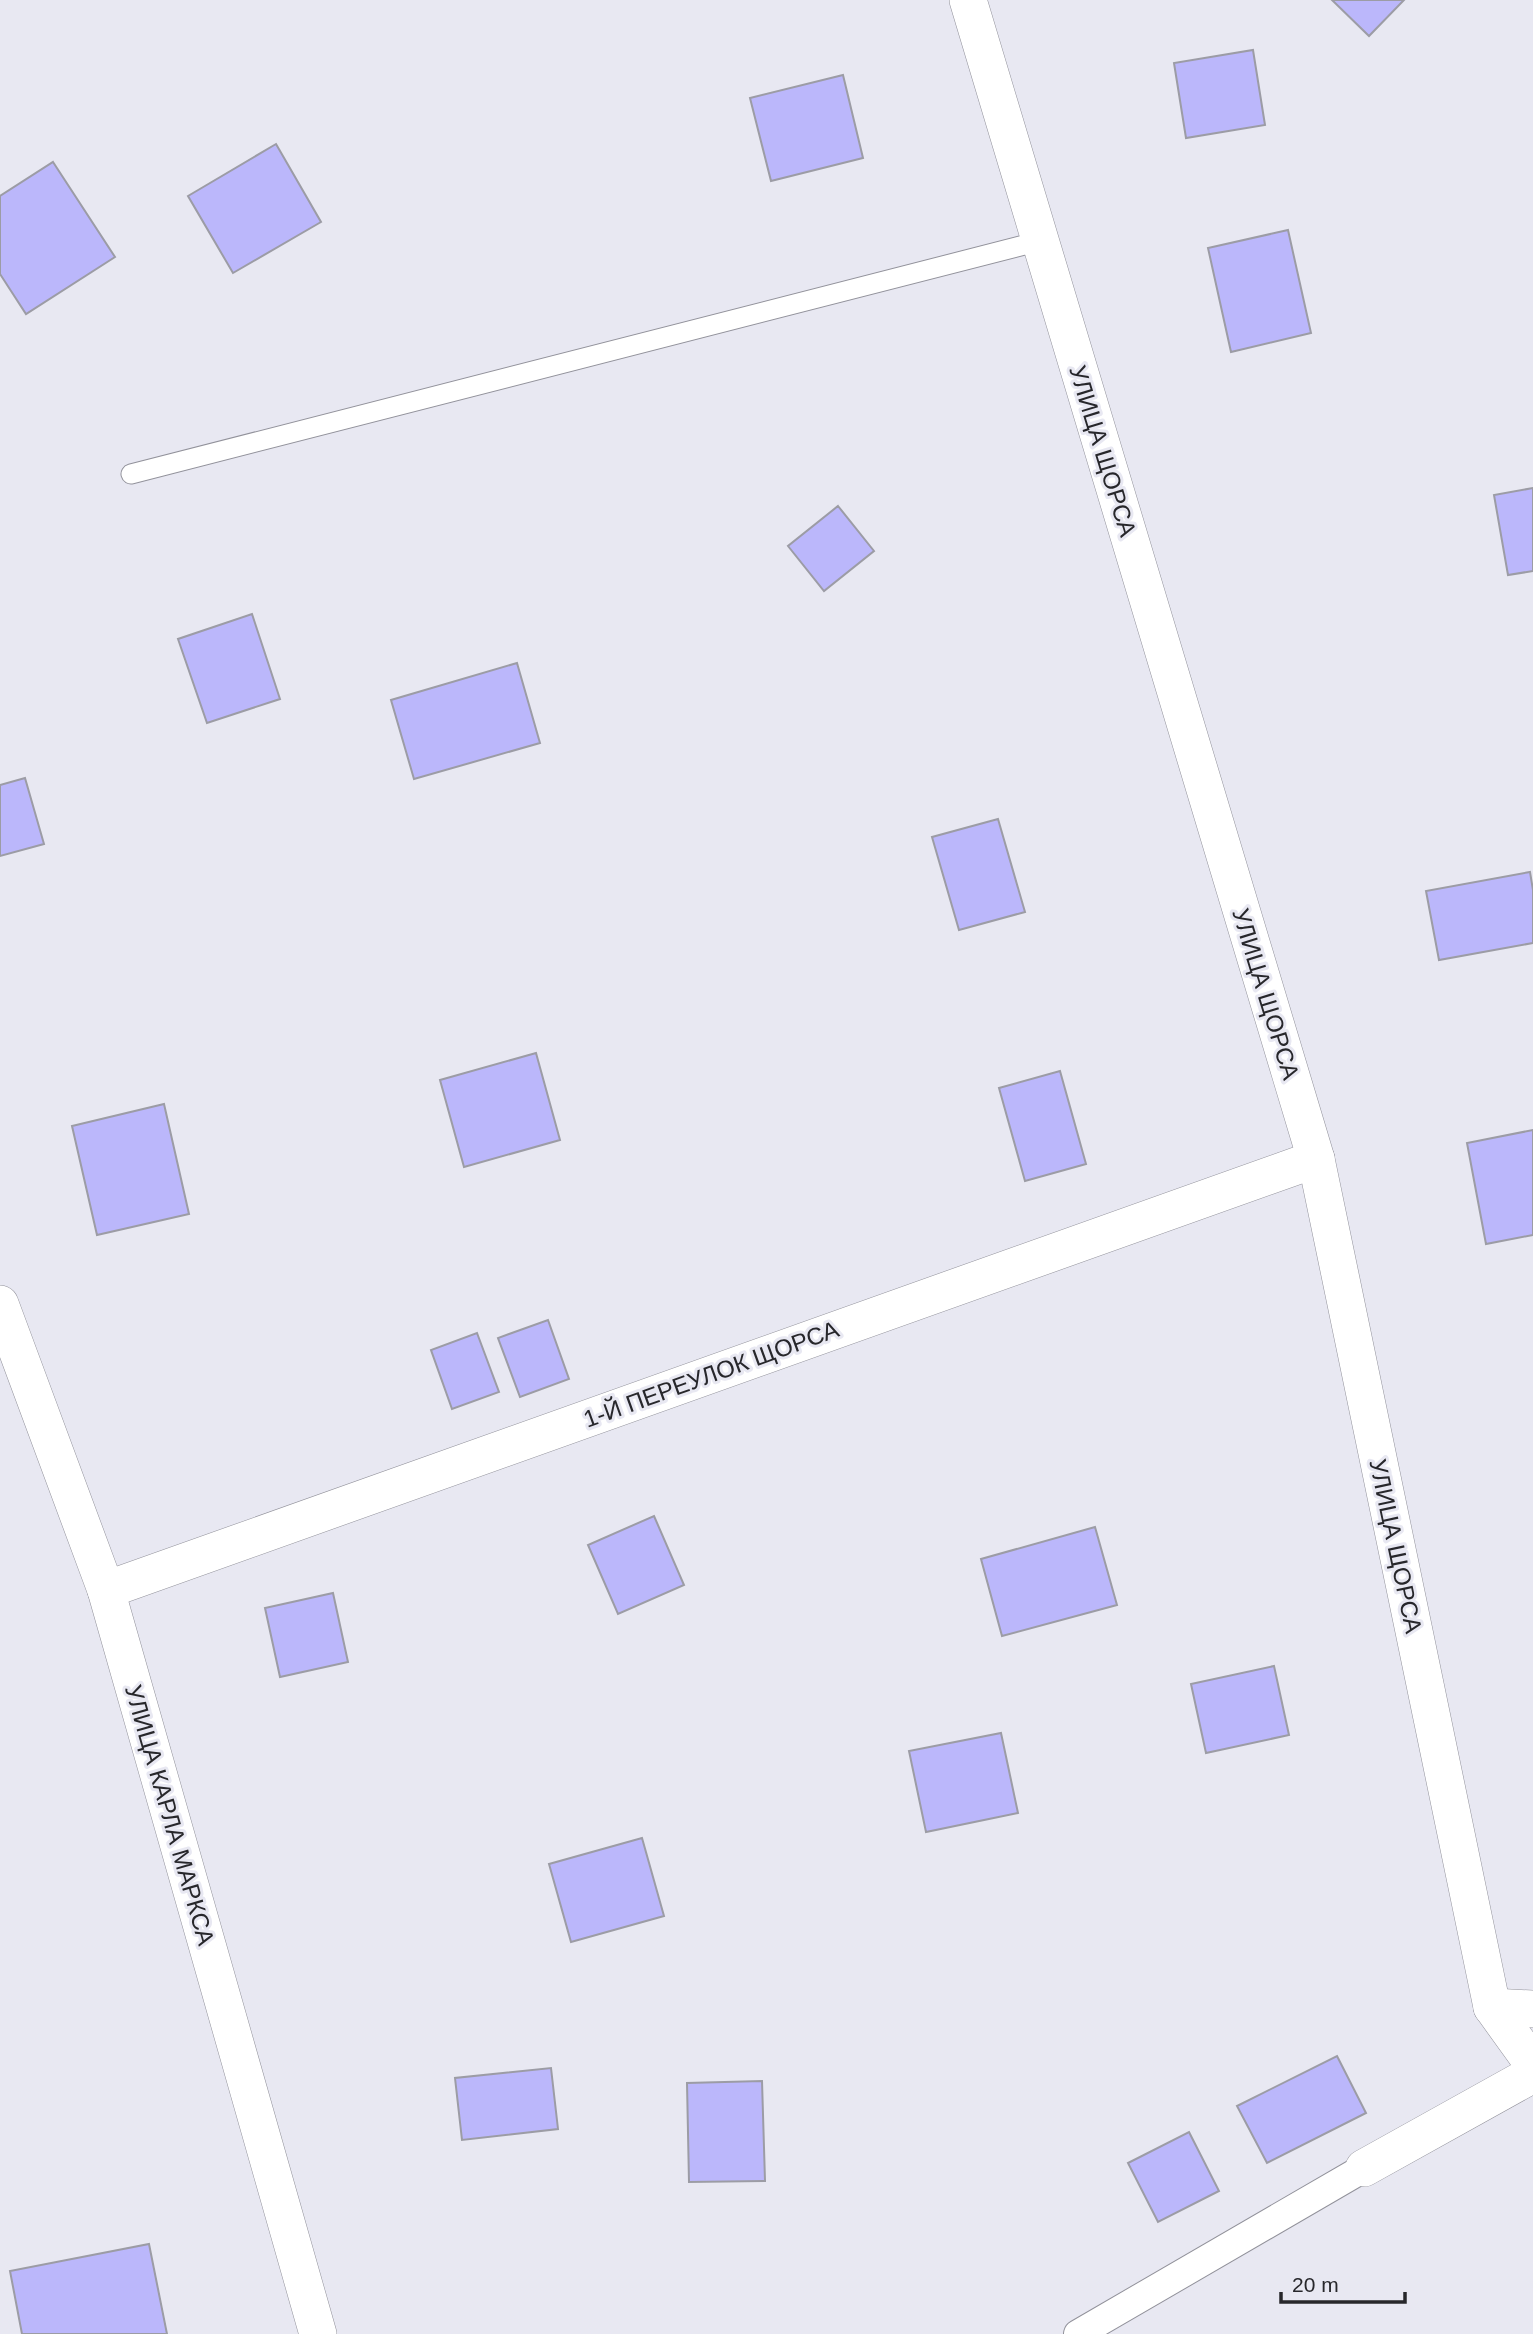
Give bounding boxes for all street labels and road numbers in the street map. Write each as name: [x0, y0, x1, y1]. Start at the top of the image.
street label: УЛИЦА ЩОРСА: [1064, 362, 1142, 540]
street label: УЛИЦА ЩОРСА: [1227, 905, 1305, 1083]
street label: 1-Й ПЕРЕУЛОК ЩОРСА: [580, 1315, 842, 1433]
street label: УЛИЦА ЩОРСА: [1364, 1456, 1428, 1636]
street label: УЛИЦА КАРЛА МАРКСА: [120, 1682, 220, 1948]

